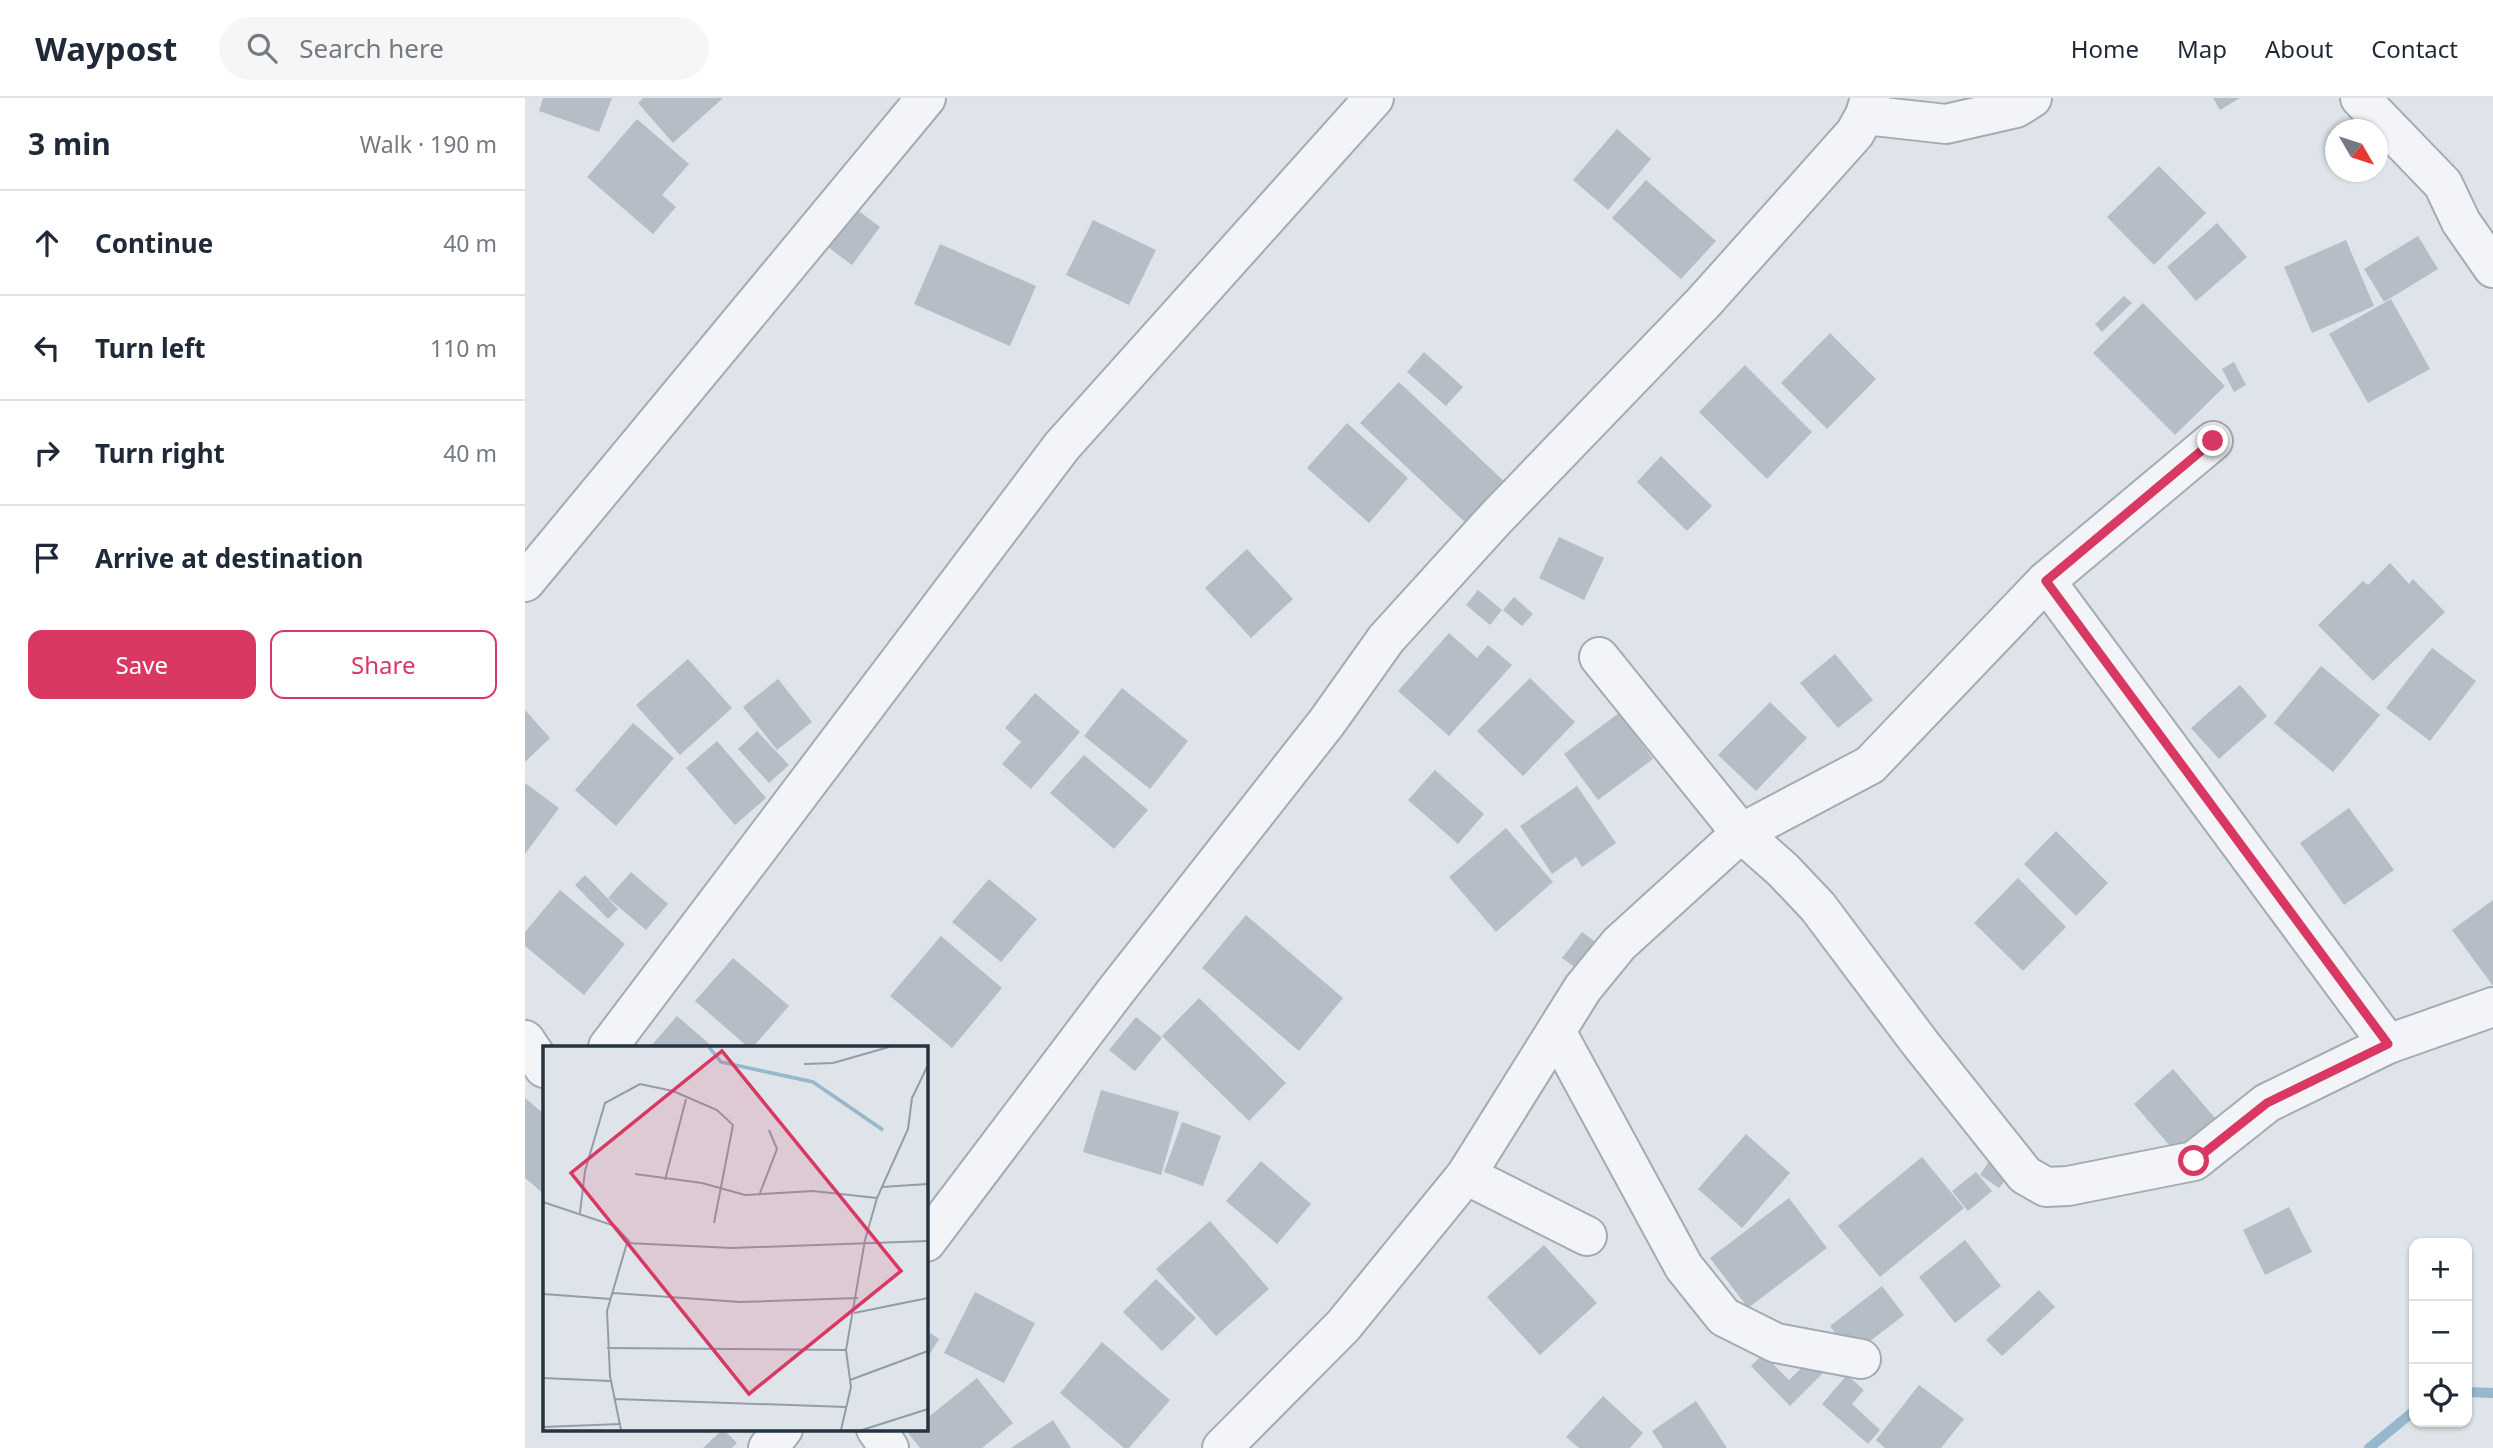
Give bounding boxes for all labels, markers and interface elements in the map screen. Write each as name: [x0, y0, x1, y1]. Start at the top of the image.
search box: [219, 17, 709, 80]
text: Waypost: [35, 26, 177, 71]
icon: search: [243, 29, 281, 67]
text: Search here: [299, 30, 444, 66]
text: Home: [2071, 32, 2139, 65]
text: Map: [2177, 32, 2227, 65]
text: About: [2265, 32, 2333, 65]
text: Contact: [2371, 32, 2458, 65]
north arrow: [2325, 119, 2388, 182]
text: 3 min: [28, 123, 111, 164]
text: Walk · 190 m: [360, 128, 497, 160]
icon: ahead: [28, 224, 66, 262]
text: Continue: [95, 225, 213, 261]
text: 40 m: [443, 227, 497, 259]
icon: left: [28, 329, 66, 367]
text: Turn left: [95, 330, 206, 366]
text: 110 m: [430, 332, 497, 364]
route end: [2197, 425, 2228, 456]
icon: right: [28, 434, 66, 472]
text: Turn right: [95, 435, 225, 471]
text: 40 m: [443, 437, 497, 469]
icon: arrive: [28, 539, 66, 577]
text: Arrive at destination: [95, 540, 364, 576]
button: Save: [28, 630, 256, 699]
button: Share: [270, 630, 497, 699]
inset map: [543, 1046, 927, 1430]
route start: [2178, 1145, 2209, 1176]
map controls: [2409, 1238, 2472, 1427]
button: +: [2409, 1238, 2472, 1301]
button: −: [2409, 1301, 2472, 1364]
button: locate: [2409, 1364, 2472, 1427]

